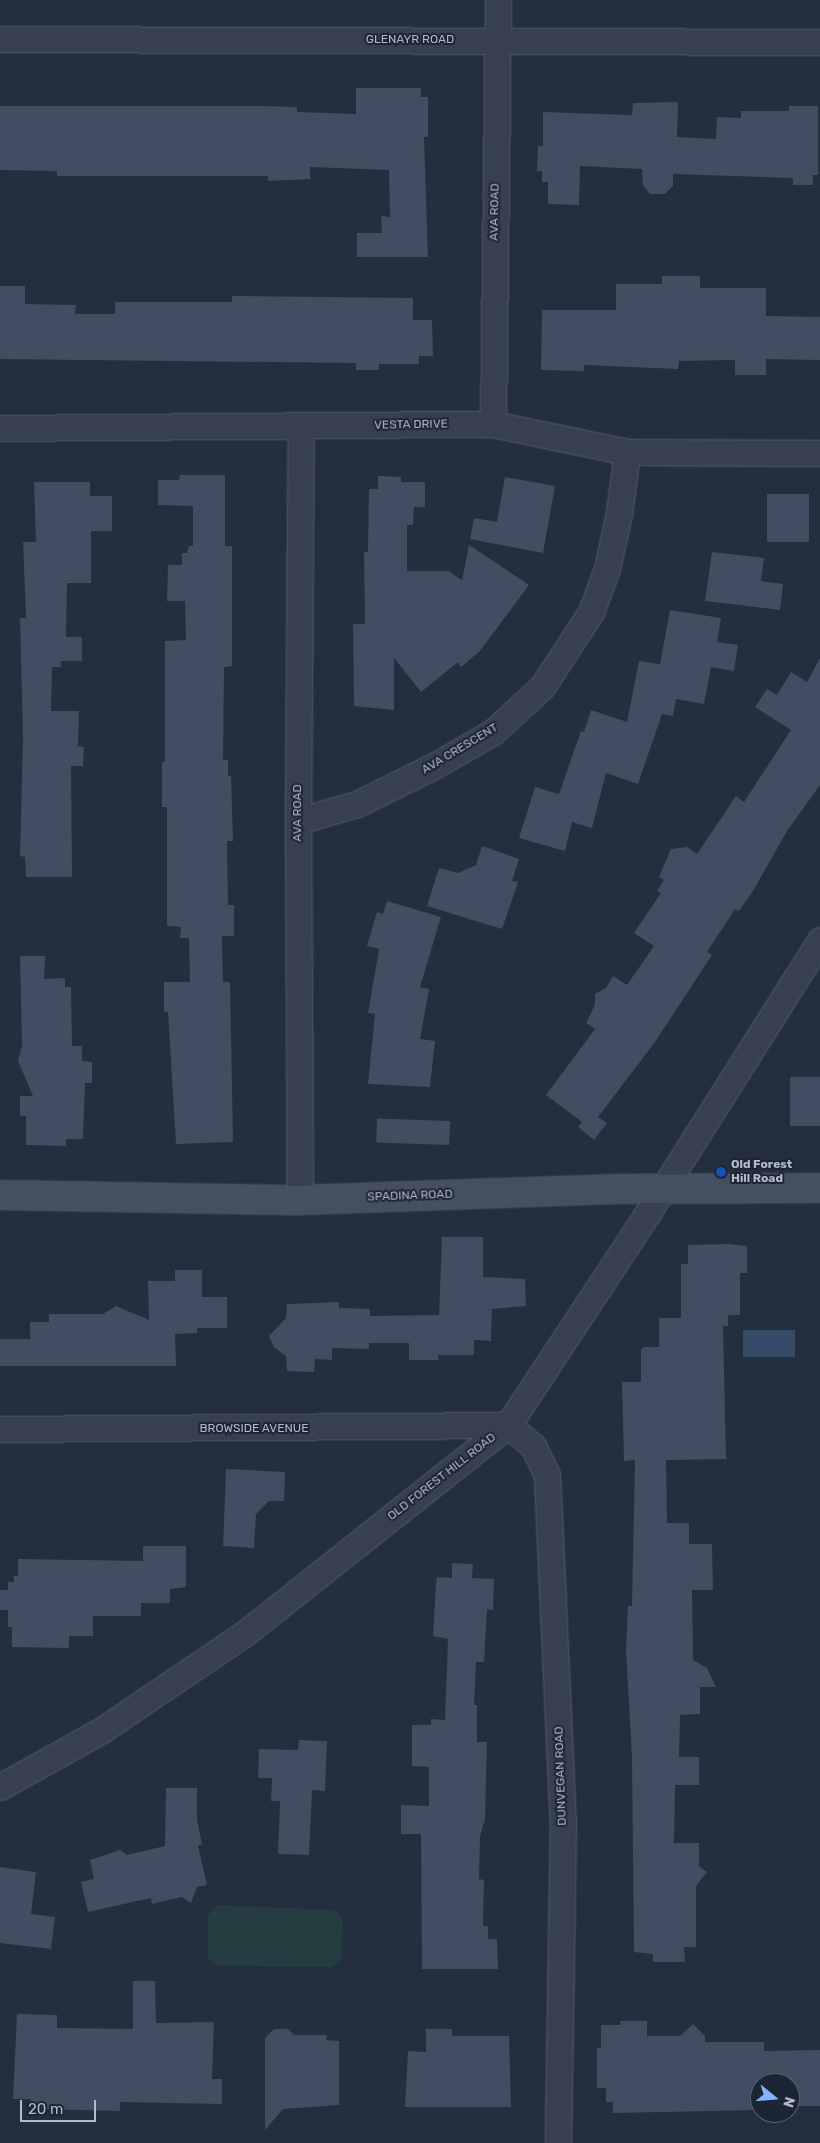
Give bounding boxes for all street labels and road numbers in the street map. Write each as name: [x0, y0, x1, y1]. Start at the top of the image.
street label: GLENAYR ROAD: [366, 33, 454, 47]
street label: AVA ROAD: [487, 183, 503, 241]
street label: VESTA DRIVE: [374, 417, 448, 433]
street label: AVA CRESCENT: [419, 720, 501, 778]
street label: AVA ROAD: [291, 784, 305, 842]
street label: SPADINA ROAD: [367, 1187, 453, 1205]
street label: BROWSIDE AVENUE: [199, 1422, 309, 1436]
street label: OLD FOREST HILL ROAD: [385, 1430, 499, 1524]
street label: DUNVEGAN ROAD: [552, 1726, 570, 1826]

